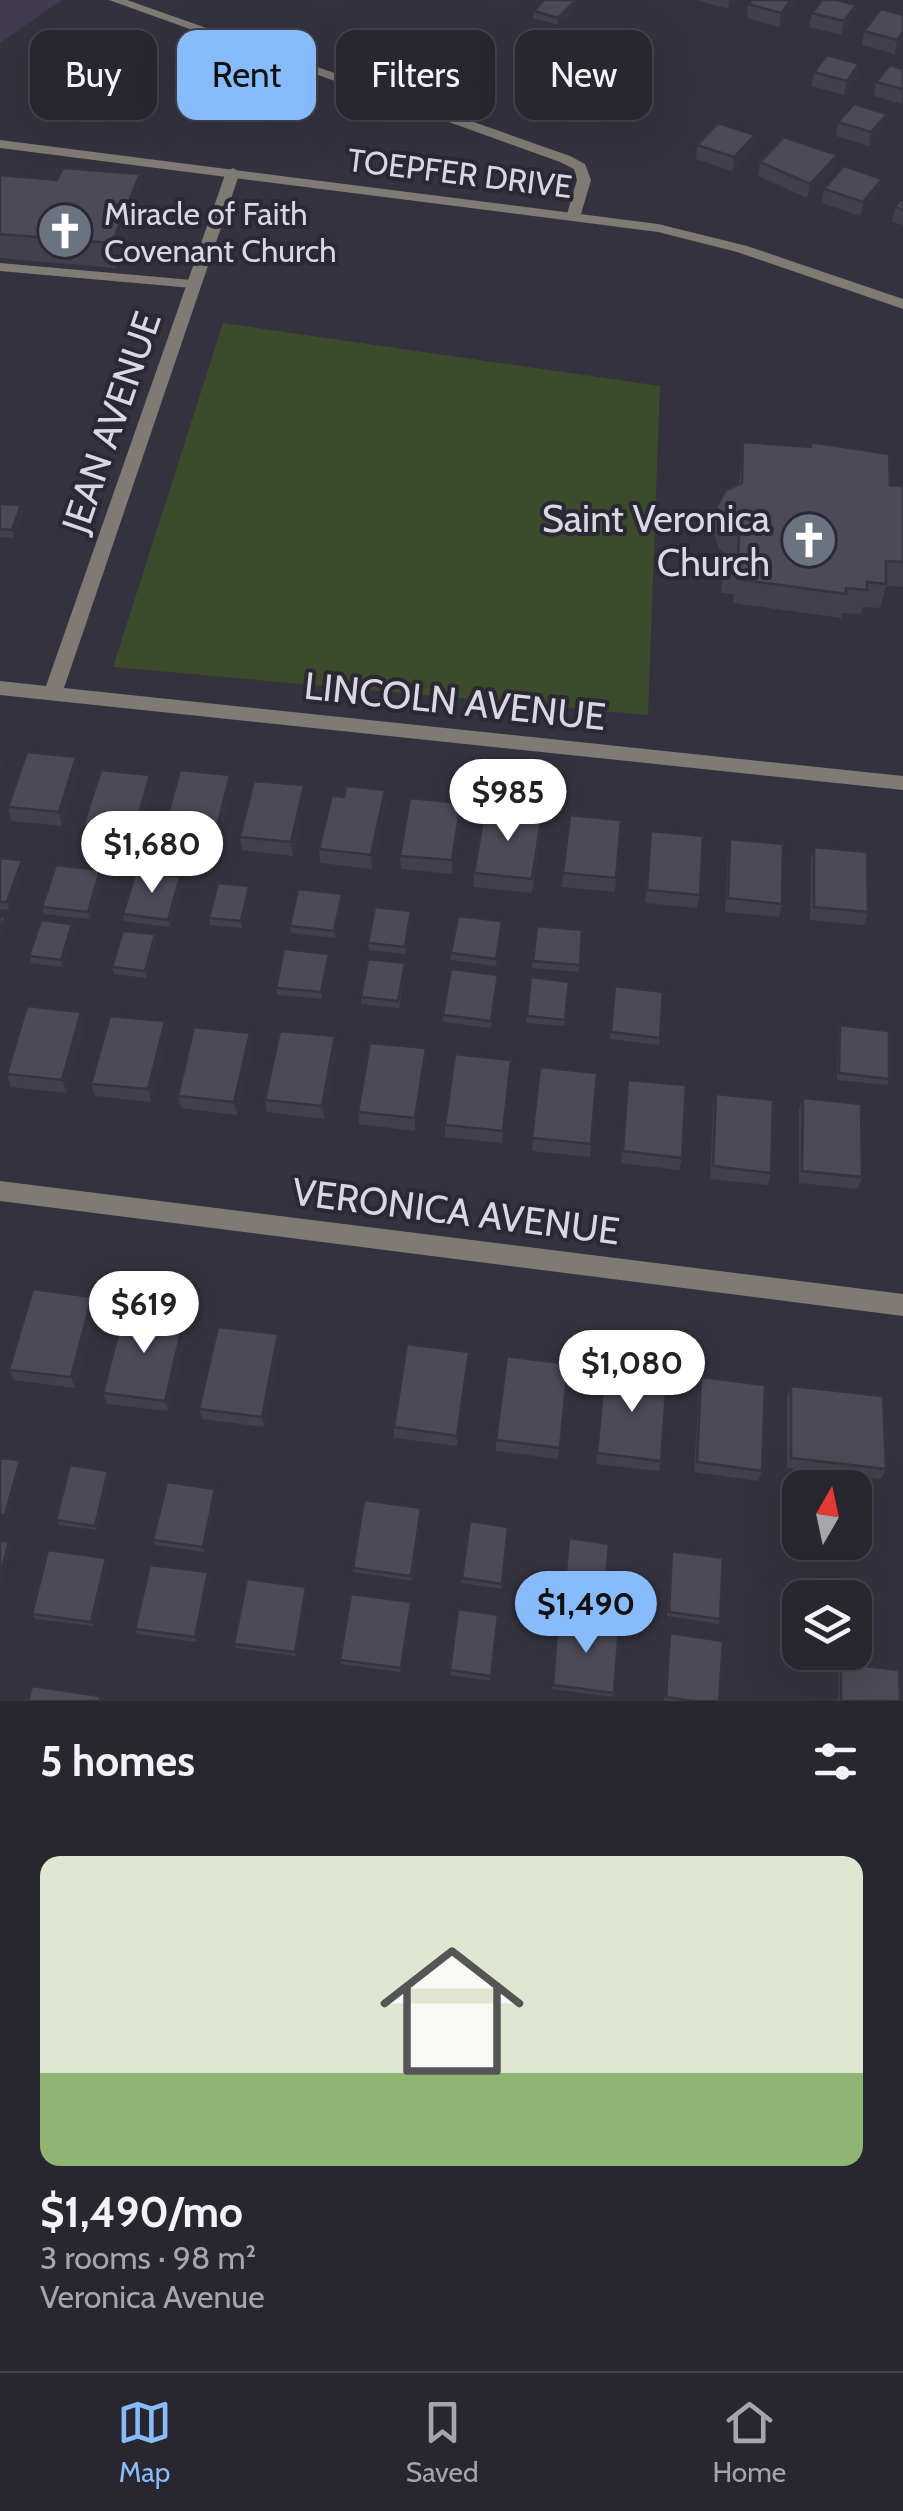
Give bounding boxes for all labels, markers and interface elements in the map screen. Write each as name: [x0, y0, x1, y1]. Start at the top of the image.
chip: Buy: [30, 30, 157, 120]
chip: Rent: [177, 30, 316, 120]
chip: Filters: [336, 30, 495, 120]
chip: New: [515, 30, 652, 120]
street label: TOEPFER DRIVE: [346, 140, 574, 206]
place label: Miracle of Faith Covenant Church: [104, 194, 337, 270]
church icon: Miracle of Faith Covenant Church: [35, 201, 95, 261]
street label: JEAN AVENUE: [51, 305, 171, 540]
place label: Saint Veronica Church: [542, 495, 770, 586]
church icon: Saint Veronica Church: [779, 510, 839, 570]
street label: LINCOLN AVENUE: [302, 662, 608, 740]
pin: $985: [449, 759, 567, 844]
text: $985: [471, 772, 545, 811]
pin: $1,680: [71, 811, 233, 896]
text: $1,680: [103, 824, 201, 863]
street label: VERONICA AVENUE: [290, 1168, 622, 1254]
pin: $619: [85, 1271, 203, 1356]
text: $619: [111, 1284, 177, 1323]
pin: $1,080: [551, 1330, 713, 1415]
text: $1,080: [581, 1343, 683, 1382]
north arrow: [782, 1470, 872, 1560]
map controls: [782, 1470, 872, 1670]
pin: $1,490: [505, 1571, 667, 1656]
button: layers: [782, 1580, 872, 1670]
text: $1,490: [537, 1584, 635, 1623]
icon: filters: [808, 1734, 863, 1789]
text: 5 homes: [40, 1735, 195, 1787]
icon: home: [362, 1921, 542, 2101]
text: $1,490/mo: [40, 2186, 243, 2238]
text: 3 rooms · 98 m²: [40, 2238, 256, 2277]
text: Veronica Avenue: [40, 2277, 265, 2316]
tab: Map: [117, 2395, 172, 2489]
tab: Saved: [406, 2395, 479, 2489]
tab: Home: [712, 2395, 786, 2489]

